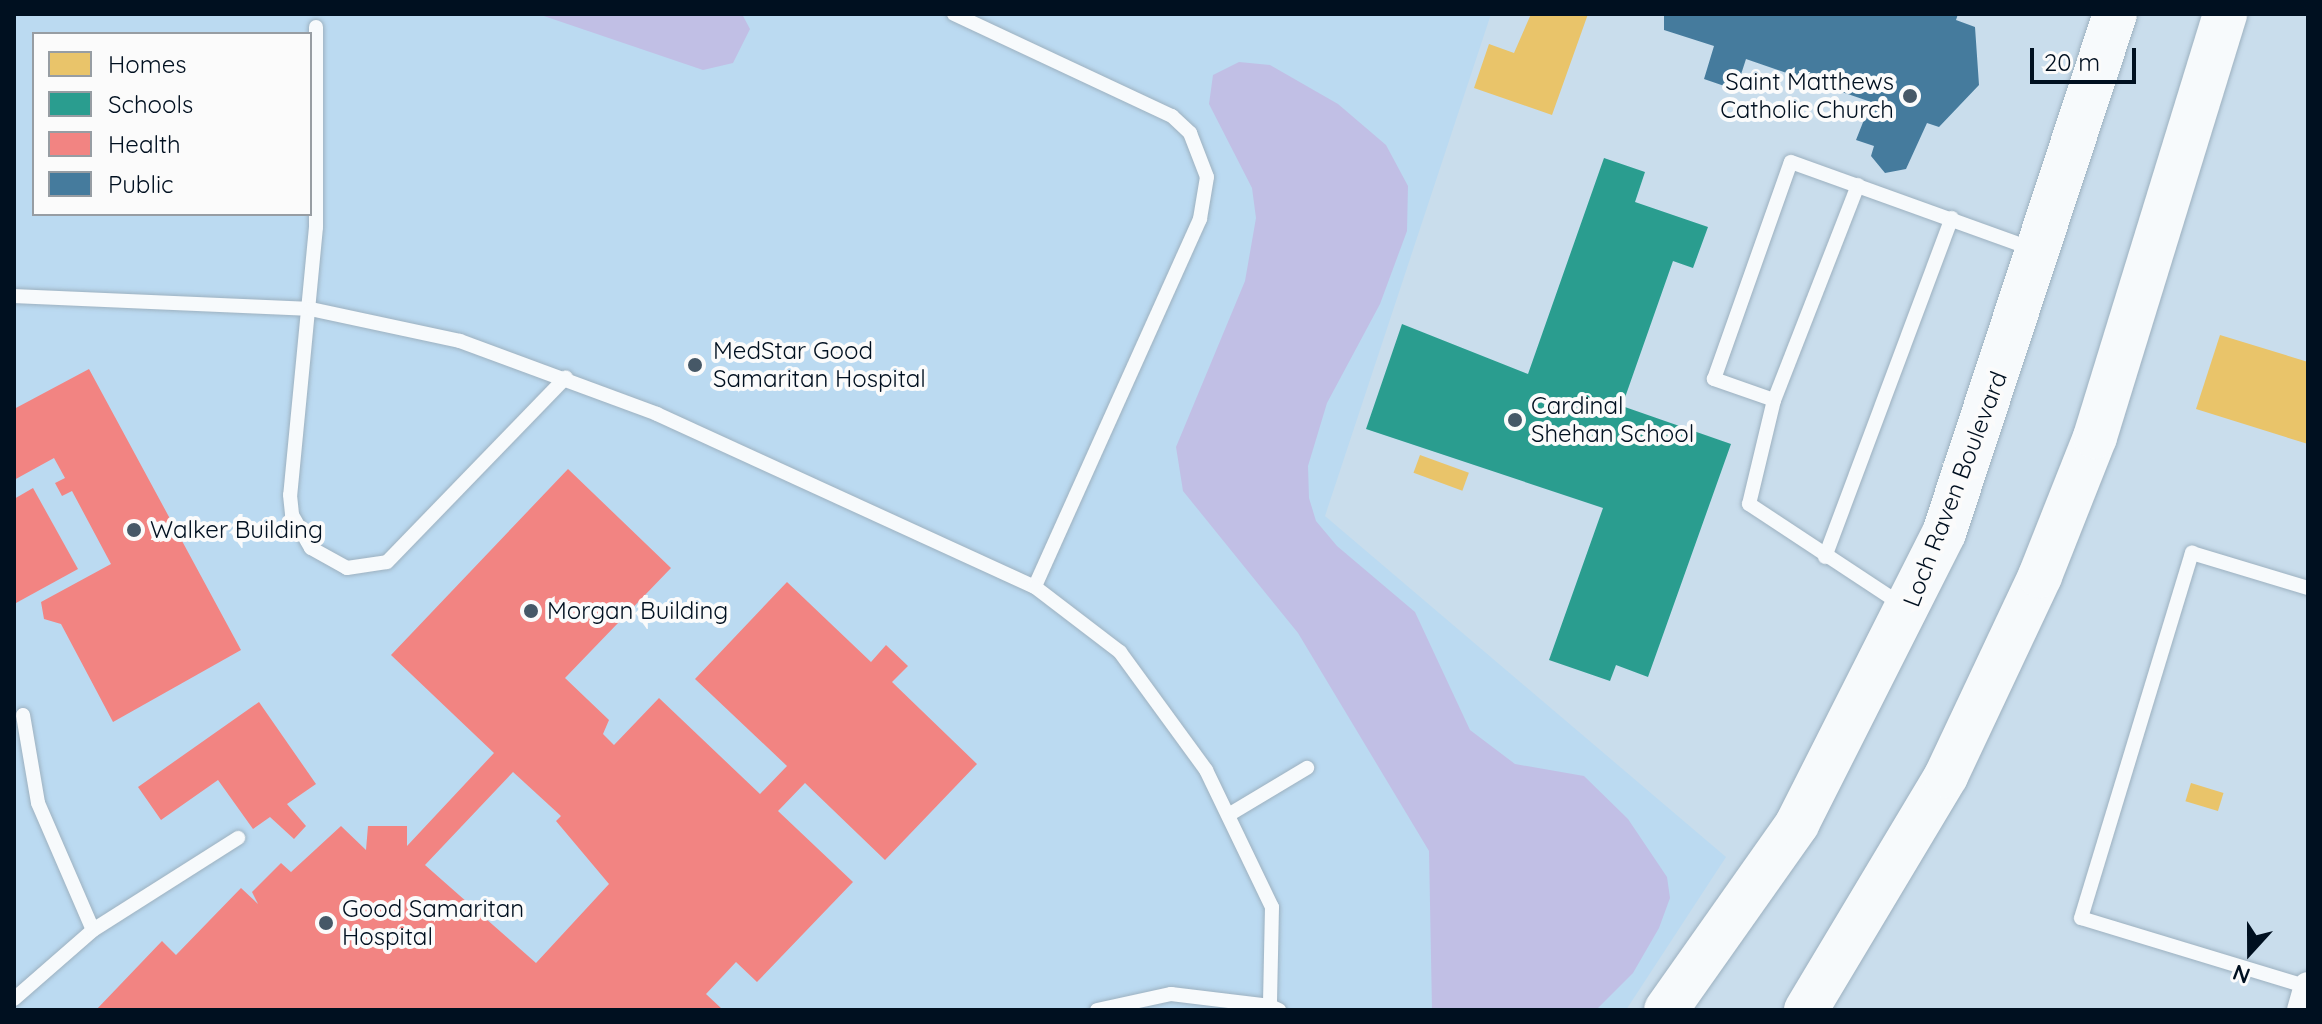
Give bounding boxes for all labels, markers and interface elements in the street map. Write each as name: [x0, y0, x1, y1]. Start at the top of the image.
legend: [32, 32, 312, 216]
scale bar: [2034, 32, 2140, 82]
text: 20 m: [2044, 47, 2100, 77]
text: Homes: [108, 49, 186, 79]
place label: Saint Matthews Catholic Church: [1720, 68, 1894, 124]
marker: Saint Matthews Catholic Church: [1901, 87, 1919, 105]
text: Schools: [108, 89, 193, 119]
text: Health: [108, 129, 181, 159]
text: Public: [108, 169, 173, 199]
place label: MedStar Good Samaritan Hospital: [713, 337, 926, 393]
marker: MedStar Good Samaritan Hospital: [684, 354, 706, 376]
street label: Loch Raven Boulevard: [1897, 367, 2013, 611]
place label: Cardinal Shehan School: [1531, 392, 1694, 448]
marker: Cardinal Shehan School: [1506, 411, 1524, 429]
place label: Walker Building: [150, 516, 323, 544]
marker: Walker Building: [125, 521, 143, 539]
place label: Morgan Building: [547, 597, 728, 625]
marker: Morgan Building: [522, 602, 540, 620]
place label: Good Samaritan Hospital: [342, 895, 524, 951]
north arrow: [2210, 912, 2290, 992]
marker: Good Samaritan Hospital: [317, 914, 335, 932]
text: N: [2229, 958, 2254, 990]

